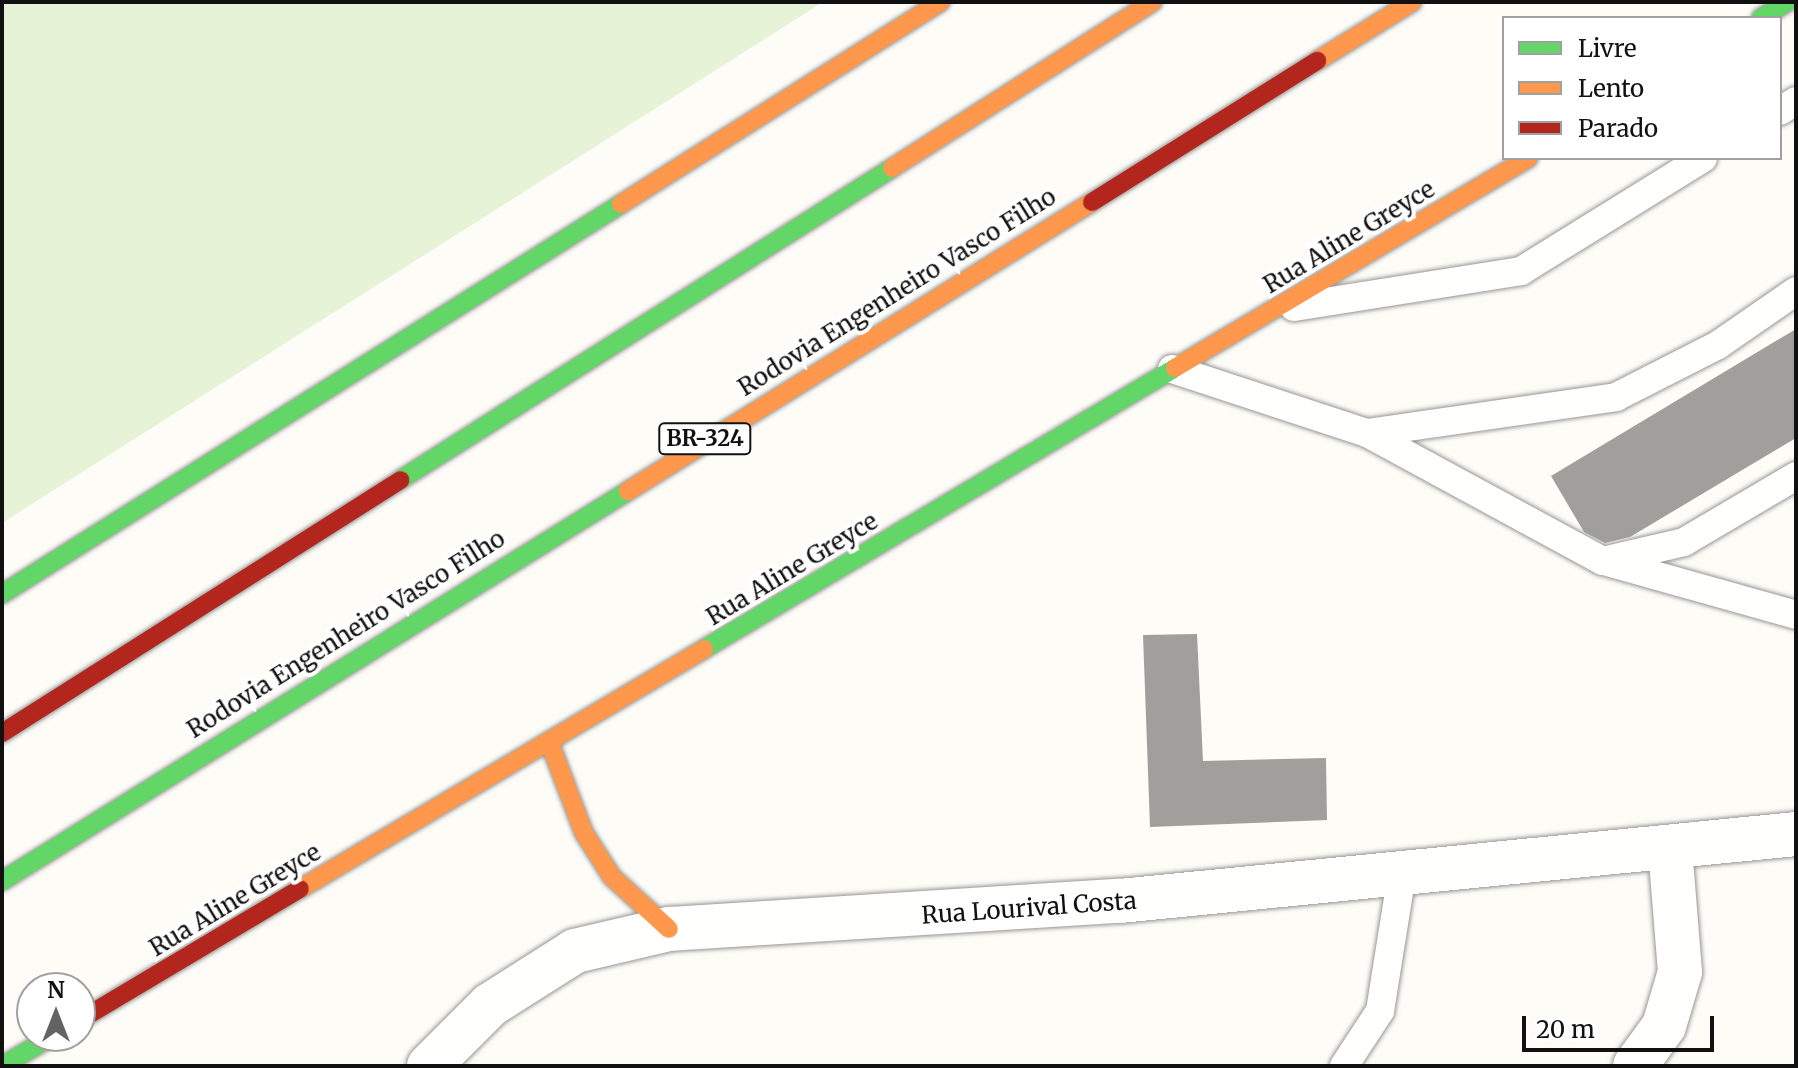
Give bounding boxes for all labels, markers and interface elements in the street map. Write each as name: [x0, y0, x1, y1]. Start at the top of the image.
legend: [1502, 16, 1782, 160]
text: Livre: [1578, 33, 1637, 64]
text: Lento: [1578, 73, 1644, 104]
text: Parado: [1578, 113, 1658, 144]
street label: Rua Aline Greyce: [1258, 175, 1440, 299]
street label: Rodovia Engenheiro Vasco Filho: [733, 182, 1061, 402]
road number: BR-324: [657, 421, 753, 457]
street label: Rua Aline Greyce: [701, 507, 883, 631]
street label: Rodovia Engenheiro Vasco Filho: [182, 524, 510, 744]
street label: Rua Aline Greyce: [144, 838, 326, 962]
street label: Rua Lourival Costa: [921, 886, 1137, 930]
north arrow: [16, 972, 96, 1052]
text: N: [47, 976, 65, 1004]
scale bar: [1526, 1000, 1718, 1050]
text: 20 m: [1536, 1014, 1595, 1045]

